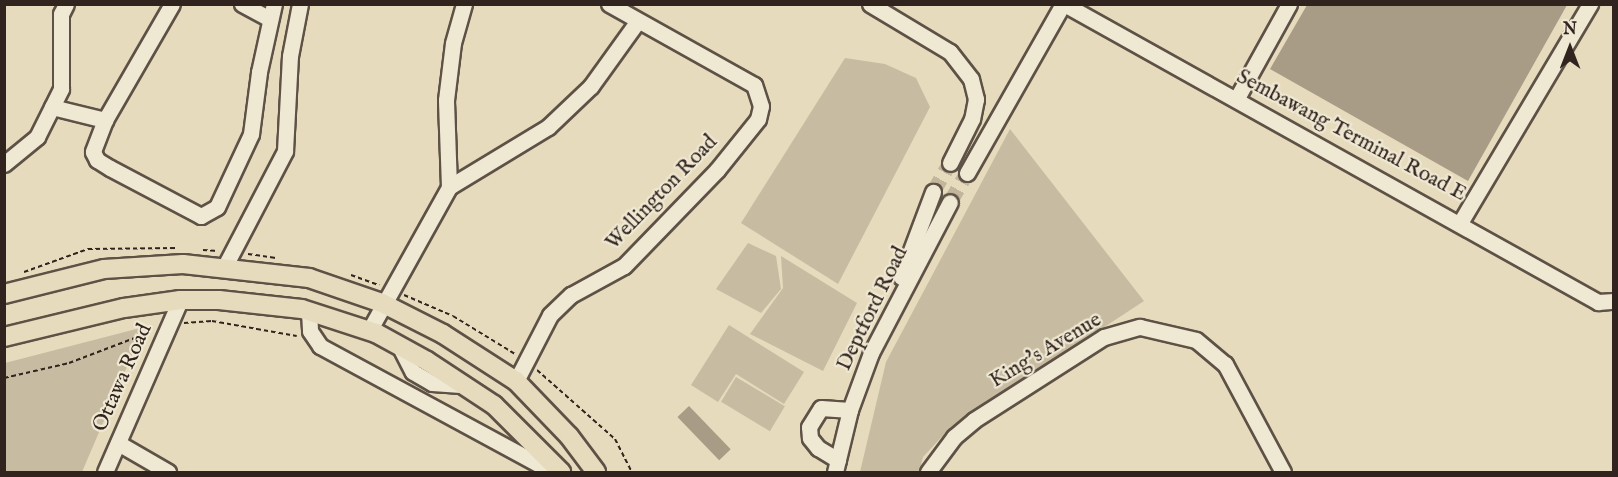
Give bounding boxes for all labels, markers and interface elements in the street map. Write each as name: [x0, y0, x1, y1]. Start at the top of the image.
north arrow: [1540, 18, 1600, 78]
text: N: [1563, 20, 1577, 40]
street label: Sembawang Terminal Road E: [1232, 65, 1470, 207]
street label: Wellington Road: [601, 130, 723, 256]
street label: Deptford Road: [832, 243, 914, 375]
street label: King's Avenue: [986, 308, 1106, 394]
street label: Ottawa Road: [88, 320, 158, 436]

